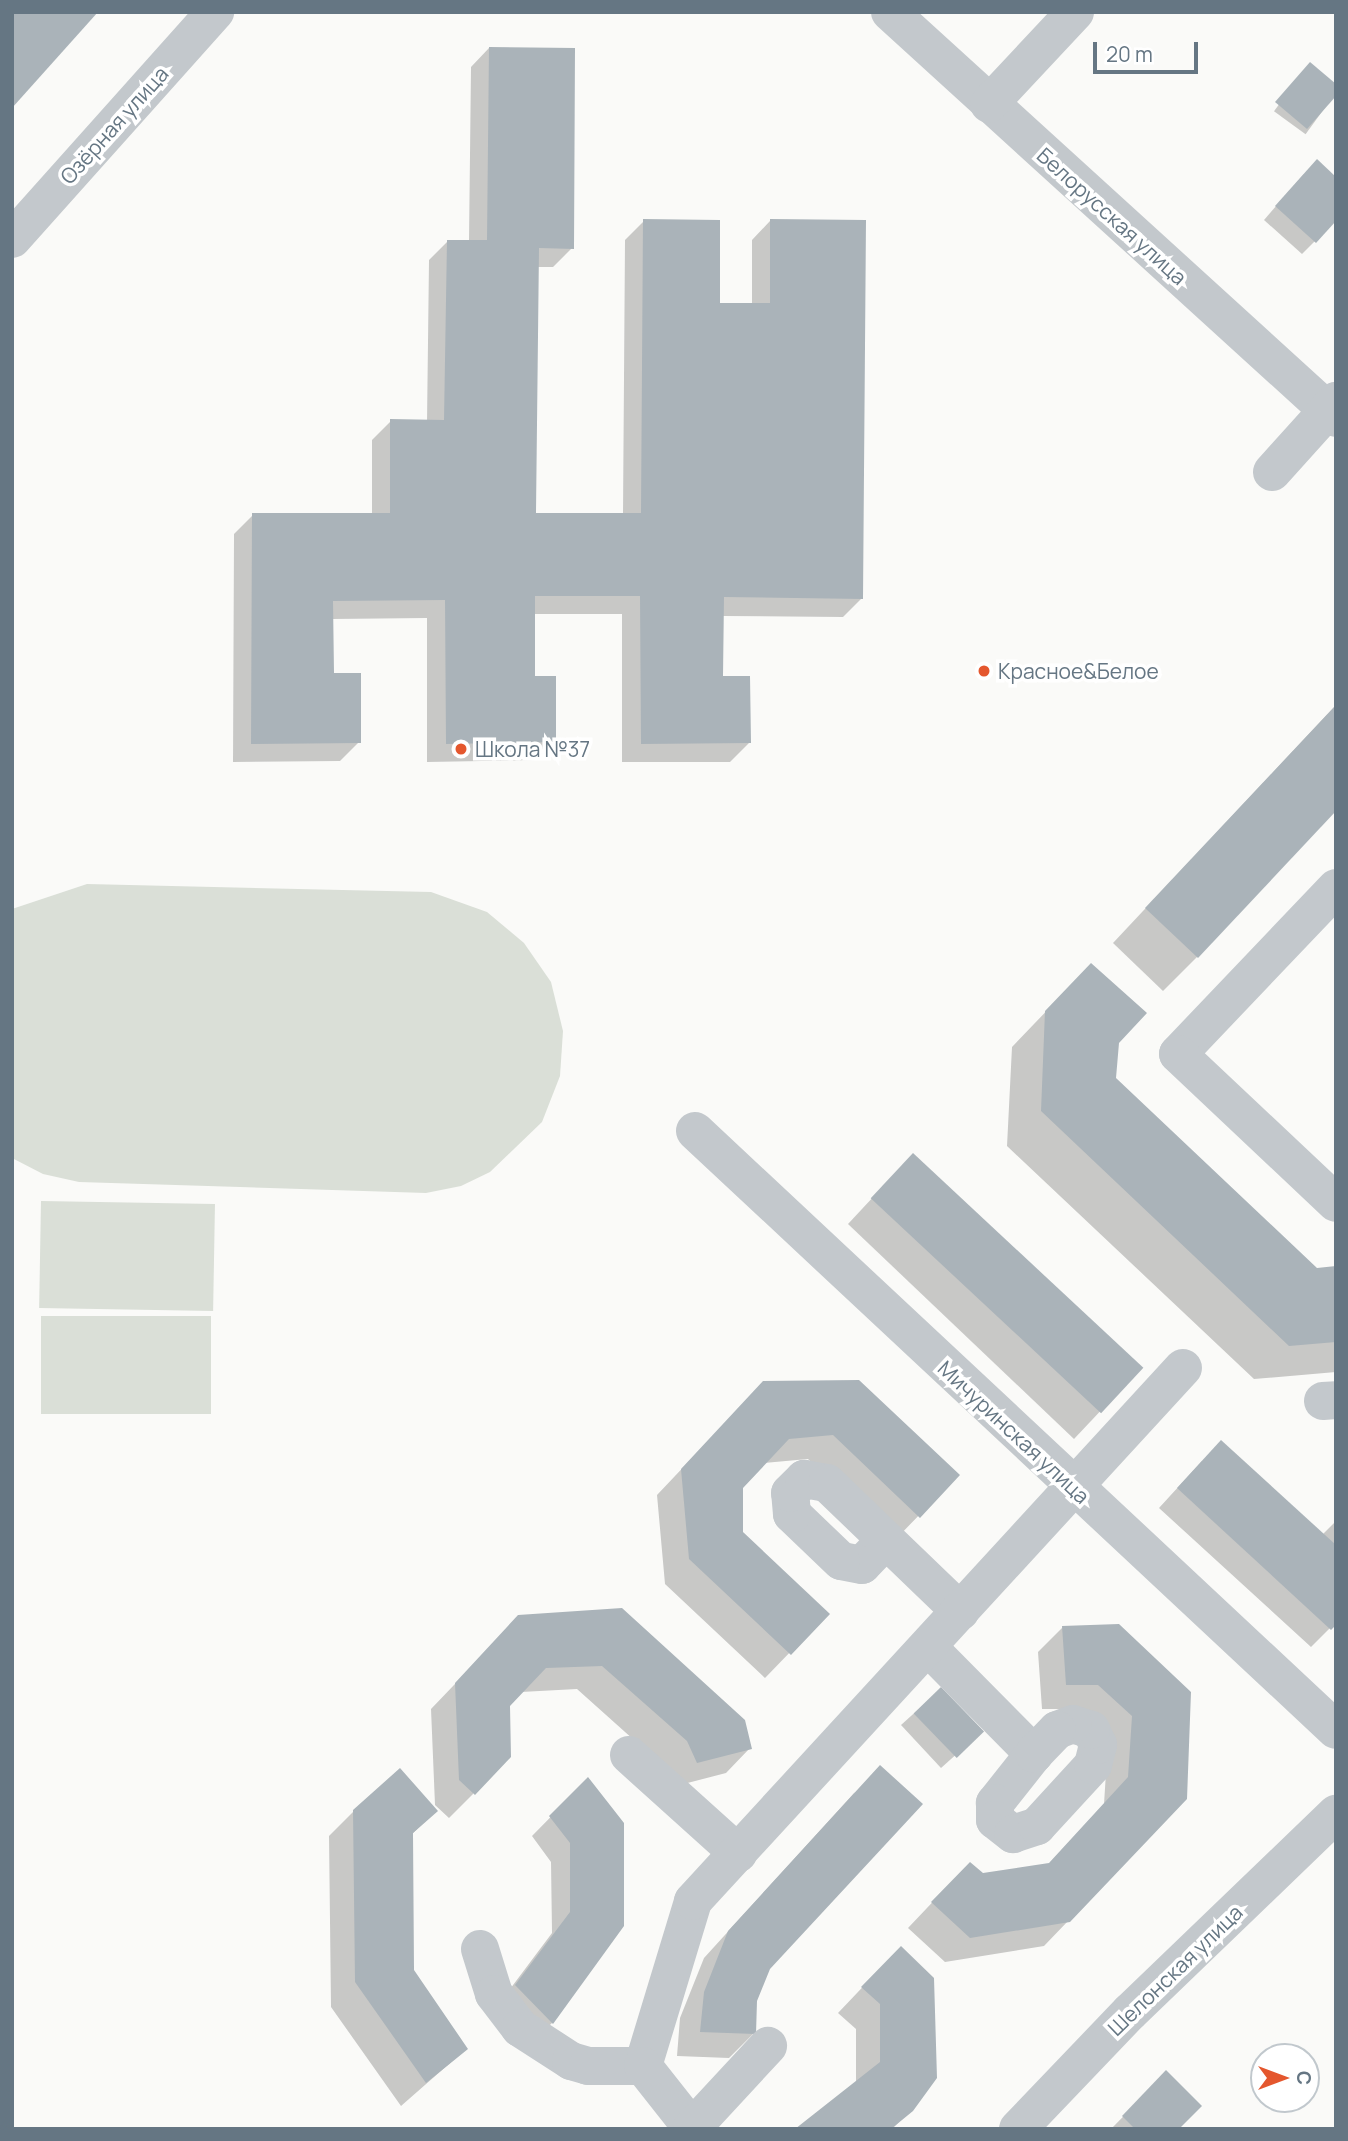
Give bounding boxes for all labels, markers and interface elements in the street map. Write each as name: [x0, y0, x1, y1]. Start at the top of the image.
scale bar: [1096, 28, 1201, 72]
text: 20 m: [1106, 40, 1153, 68]
street label: Озёрная улица: [55, 61, 173, 189]
street label: Белорусская улица: [1032, 142, 1192, 290]
place label: Красное&Белое: [998, 658, 1159, 684]
marker: Красное&Белое: [976, 663, 992, 679]
place label: Школа №37: [475, 736, 590, 762]
marker: Школа №37: [453, 741, 469, 757]
street label: Мичуринская улица: [933, 1355, 1095, 1509]
street label: Шелонская улица: [1103, 1899, 1247, 2041]
north arrow: [1250, 2043, 1320, 2113]
text: С: [1291, 2071, 1317, 2085]

